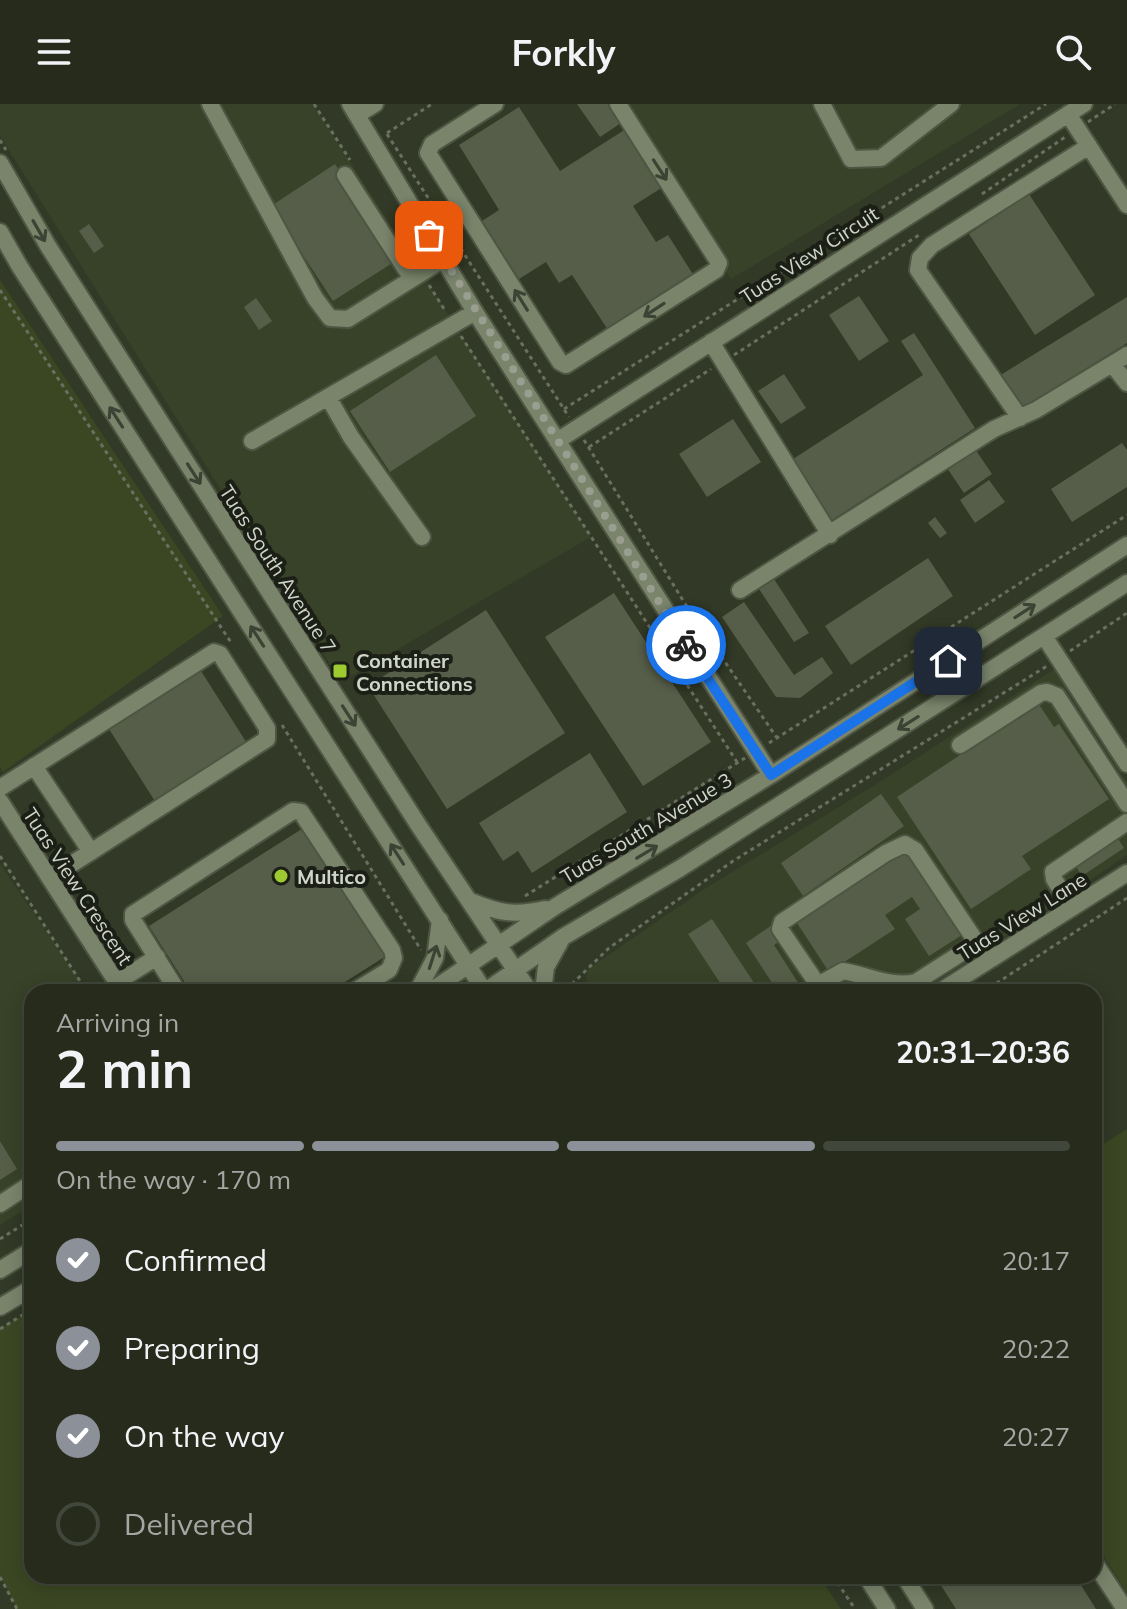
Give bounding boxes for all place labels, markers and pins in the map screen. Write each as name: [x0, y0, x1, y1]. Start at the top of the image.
pin: [395, 201, 463, 269]
pin: [914, 627, 982, 695]
place label: Container Connections: [356, 648, 473, 696]
marker: Container Connections: [331, 662, 349, 680]
place label: Multico: [297, 864, 366, 889]
marker: Multico: [272, 867, 290, 885]

